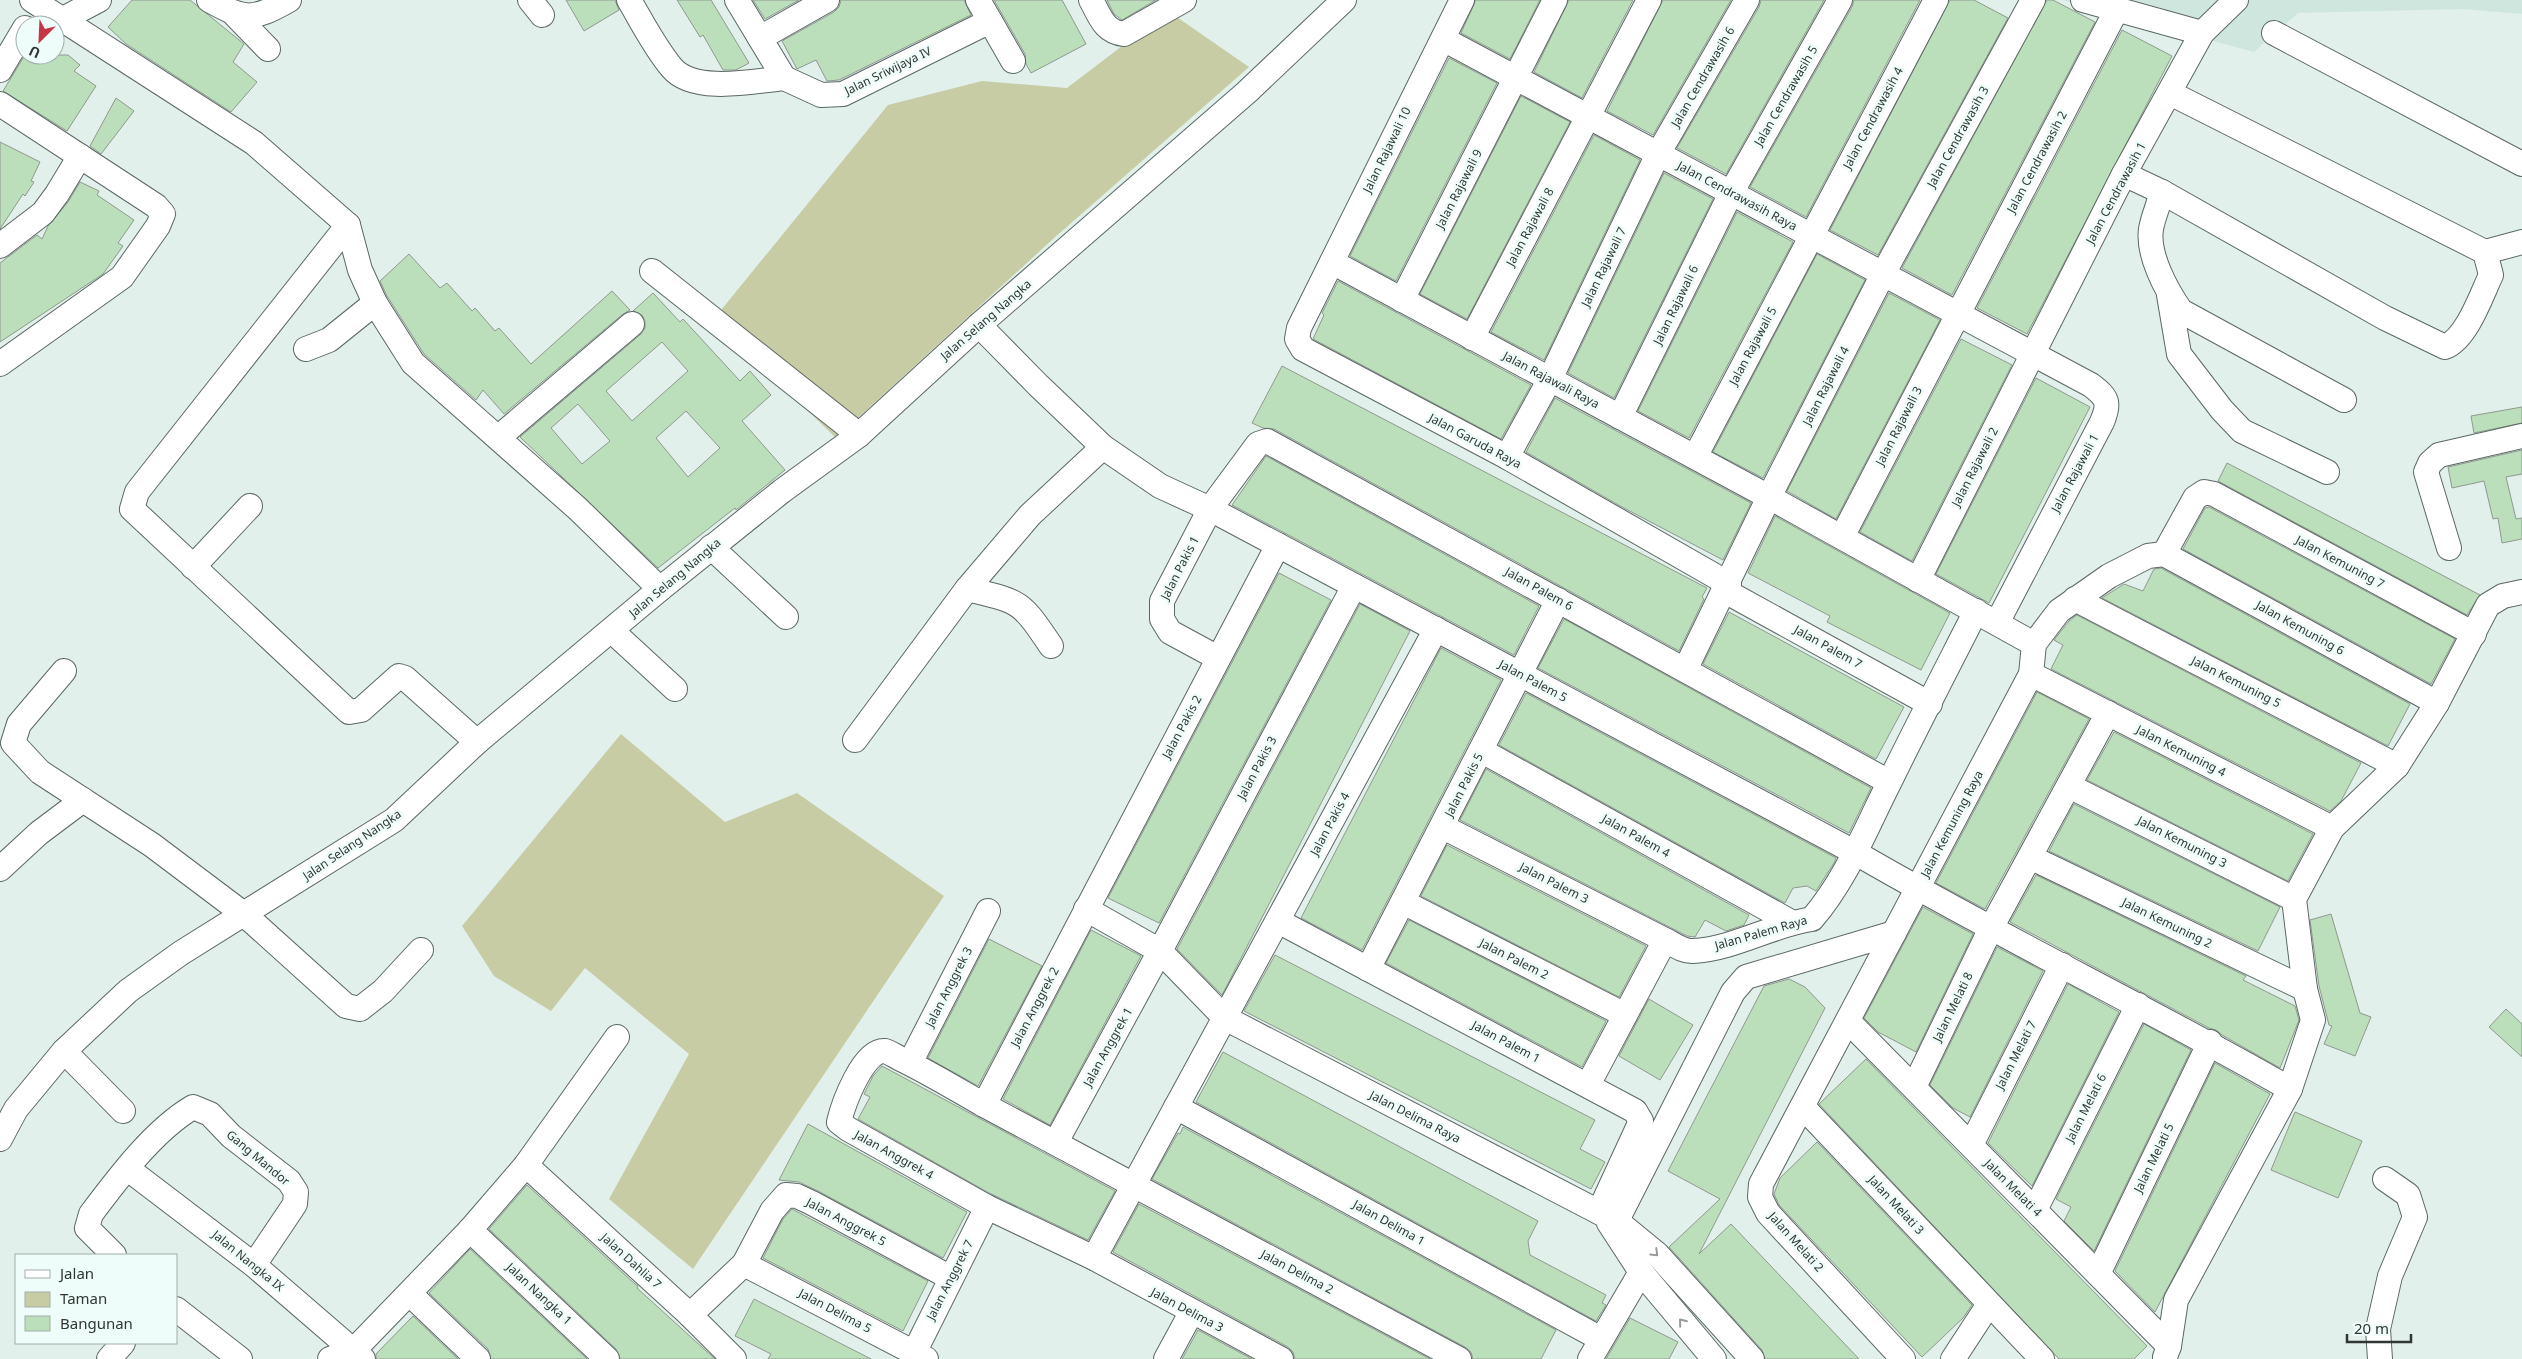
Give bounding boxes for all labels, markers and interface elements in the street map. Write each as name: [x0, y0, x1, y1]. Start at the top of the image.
north arrow: [15, 15, 65, 65]
street label: Jalan Cendrawasih 6: [1666, 23, 1738, 131]
text: U: [26, 41, 43, 63]
street label: Jalan Sriwijaya IV: [841, 42, 935, 99]
street label: Jalan Cendrawasih 5: [1749, 42, 1821, 150]
street label: Jalan Cendrawasih 4: [1838, 64, 1907, 173]
street label: Jalan Cendrawasih 3: [1922, 83, 1993, 191]
street label: Jalan Rajawali 10: [1358, 104, 1415, 196]
street label: Jalan Cendrawasih 2: [2002, 108, 2071, 217]
street label: Jalan Cendrawasih 1: [2081, 139, 2150, 248]
street label: Jalan Rajawali 9: [1431, 146, 1486, 232]
street label: Jalan Cendrawasih Raya: [1673, 156, 1800, 234]
street label: Jalan Rajawali 8: [1501, 184, 1557, 270]
street label: Jalan Rajawali 7: [1576, 224, 1630, 310]
street label: Jalan Rajawali 6: [1648, 262, 1702, 348]
street label: Jalan Selang Nangka: [936, 275, 1035, 365]
street label: Jalan Rajawali 5: [1724, 303, 1780, 389]
street label: Jalan Rajawali 4: [1798, 343, 1853, 429]
street label: Jalan Rajawali Raya: [1499, 346, 1602, 412]
street label: Jalan Rajawali 3: [1871, 383, 1926, 469]
street label: Jalan Garuda Raya: [1425, 409, 1524, 472]
street label: Jalan Rajawali 2: [1947, 424, 2002, 510]
street label: Jalan Rajawali 1: [2046, 430, 2102, 516]
street label: Jalan Kemuning 7: [2292, 530, 2388, 592]
street label: Jalan Pakis 1: [1156, 533, 1203, 604]
street label: Jalan Selang Nangka: [624, 534, 724, 622]
street label: Jalan Palem 6: [1501, 562, 1576, 614]
street label: Jalan Kemuning 6: [2252, 596, 2348, 659]
street label: Jalan Palem 7: [1790, 620, 1865, 672]
street label: Jalan Kemuning 5: [2188, 651, 2284, 712]
street label: Jalan Palem 5: [1495, 655, 1571, 706]
street label: Jalan Pakis 2: [1157, 692, 1205, 762]
street label: Jalan Kemuning 4: [2133, 720, 2229, 781]
street label: Jalan Pakis 3: [1232, 733, 1280, 803]
street label: Jalan Pakis 5: [1440, 750, 1487, 821]
street label: Jalan Kemuning Raya: [1916, 767, 1987, 881]
street label: Jalan Pakis 4: [1305, 789, 1353, 859]
street label: Jalan Selang Nangka: [298, 805, 404, 884]
street label: Jalan Palem 4: [1598, 809, 1673, 861]
street label: Jalan Kemuning 3: [2134, 811, 2230, 872]
street label: Jalan Palem 3: [1516, 857, 1592, 907]
street label: Jalan Kemuning 2: [2118, 893, 2215, 952]
street label: Jalan Palem Raya: [1712, 911, 1809, 954]
street label: Jalan Palem 2: [1476, 933, 1552, 983]
street label: Jalan Anggrek 3: [921, 944, 976, 1031]
street label: Jalan Anggrek 2: [1006, 964, 1063, 1051]
street label: Jalan Melati 8: [1928, 969, 1977, 1045]
street label: Jalan Anggrek 1: [1078, 1004, 1136, 1090]
street label: Jalan Palem 1: [1468, 1016, 1544, 1067]
street label: Jalan Melati 7: [1990, 1017, 2040, 1093]
street label: Jalan Melati 6: [2060, 1070, 2110, 1146]
street label: Jalan Delima Raya: [1366, 1086, 1464, 1147]
street label: Jalan Melati 5: [2129, 1120, 2178, 1196]
street label: Jalan Anggrek 4: [851, 1125, 937, 1183]
street label: Gang Mandor: [223, 1126, 294, 1189]
street label: Jalan Melati 4: [1980, 1154, 2046, 1220]
street label: Jalan Melati 3: [1864, 1171, 1928, 1238]
street label: Jalan Anggrek 5: [802, 1193, 889, 1250]
street label: Jalan Delima 1: [1349, 1195, 1428, 1249]
street label: Jalan Melati 2: [1764, 1207, 1828, 1275]
street label: Jalan Nangka IX: [208, 1226, 288, 1295]
street label: Jalan Dahlia 7: [597, 1228, 665, 1293]
street label: Jalan Anggrek 7: [922, 1237, 977, 1324]
street label: Jalan Delima 2: [1257, 1245, 1337, 1298]
one-way arrow: [1650, 1247, 1659, 1256]
legend: [15, 1254, 178, 1344]
street label: Jalan Nangka 1: [502, 1258, 576, 1329]
text: Jalan: [58, 1263, 94, 1283]
street label: Jalan Delima 3: [1147, 1283, 1227, 1336]
street label: Jalan Delima 5: [795, 1284, 875, 1337]
text: Taman: [60, 1288, 107, 1308]
scale bar: [2347, 1312, 2411, 1344]
text: Bangunan: [60, 1313, 133, 1333]
text: 20 m: [2354, 1318, 2389, 1338]
one-way arrow: [1678, 1319, 1687, 1328]

